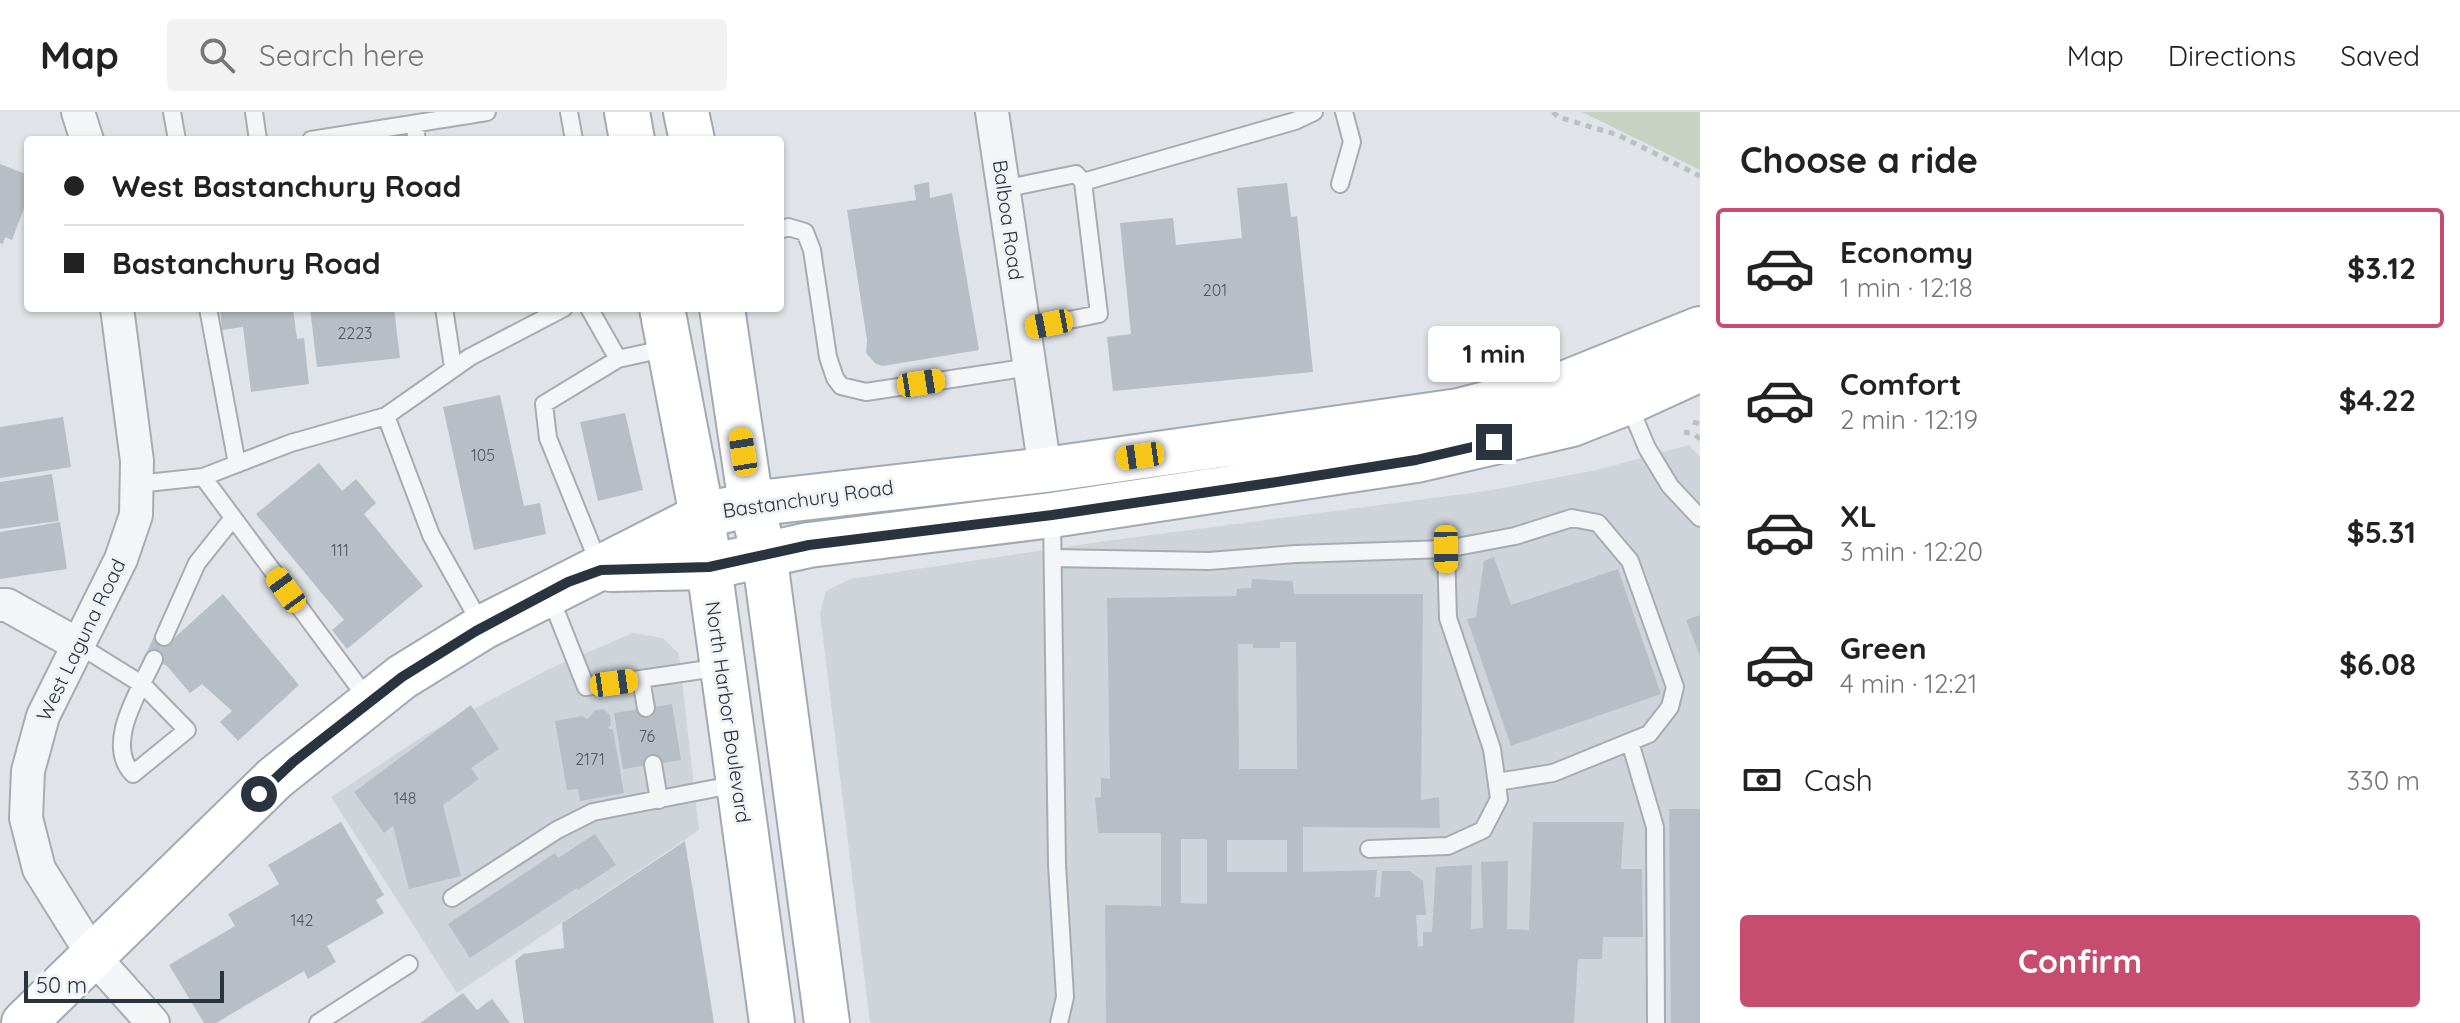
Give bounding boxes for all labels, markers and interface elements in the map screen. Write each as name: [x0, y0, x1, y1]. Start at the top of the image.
search box: [167, 19, 727, 91]
text: Map: [40, 31, 119, 79]
icon: search: [195, 33, 239, 77]
text: Search here: [259, 36, 424, 74]
text: Map: [2067, 38, 2124, 73]
text: Directions: [2168, 38, 2296, 73]
text: Saved: [2340, 38, 2420, 73]
text: Choose a ride: [1740, 137, 1978, 182]
street label: Balboa Road: [988, 158, 1029, 282]
text: West Bastanchury Road: [112, 167, 461, 205]
icon: car: [1744, 232, 1816, 304]
text: Economy: [1840, 233, 1973, 271]
text: Bastanchury Road: [112, 244, 381, 282]
text: $3.12: [2347, 249, 2416, 287]
text: 1 min · 12:18: [1840, 271, 1973, 304]
house number: 201: [1203, 280, 1227, 300]
car: [1023, 308, 1075, 340]
house number: 2223: [338, 323, 372, 343]
callout: 1 min: [1428, 326, 1560, 382]
text: 1 min: [1463, 337, 1526, 370]
icon: car: [1744, 364, 1816, 436]
text: Comfort: [1840, 365, 1961, 403]
car: [895, 367, 947, 399]
text: $4.22: [2339, 381, 2416, 419]
text: 2 min · 12:19: [1840, 403, 1978, 436]
route end: [1476, 424, 1512, 460]
car: [727, 426, 759, 478]
car: [1115, 441, 1165, 471]
house number: 105: [471, 445, 495, 465]
street label: Bastanchury Road: [721, 474, 895, 523]
icon: car: [1744, 496, 1816, 568]
text: XL: [1840, 497, 1877, 535]
text: $5.31: [2347, 513, 2416, 551]
car: [1434, 525, 1458, 573]
text: 3 min · 12:20: [1840, 535, 1983, 568]
house number: 111: [331, 540, 349, 560]
street label: West Laguna Road: [30, 555, 131, 725]
car: [262, 564, 310, 616]
street label: North Harbor Boulevard: [701, 599, 756, 824]
icon: car: [1744, 628, 1816, 700]
text: Green: [1840, 629, 1927, 667]
text: $6.08: [2339, 645, 2416, 683]
text: 4 min · 12:21: [1840, 667, 1977, 700]
car: [589, 668, 639, 698]
house number: 76: [639, 726, 656, 746]
house number: 2171: [575, 749, 605, 769]
icon: cash: [1740, 758, 1784, 802]
text: Cash: [1804, 761, 1873, 799]
text: 330 m: [2346, 764, 2420, 797]
route start: [241, 776, 277, 812]
house number: 148: [394, 788, 416, 808]
house number: 142: [291, 910, 314, 930]
button: Confirm: [1740, 915, 2420, 1007]
scale bar: [24, 967, 224, 1003]
text: 50 m: [36, 971, 87, 999]

